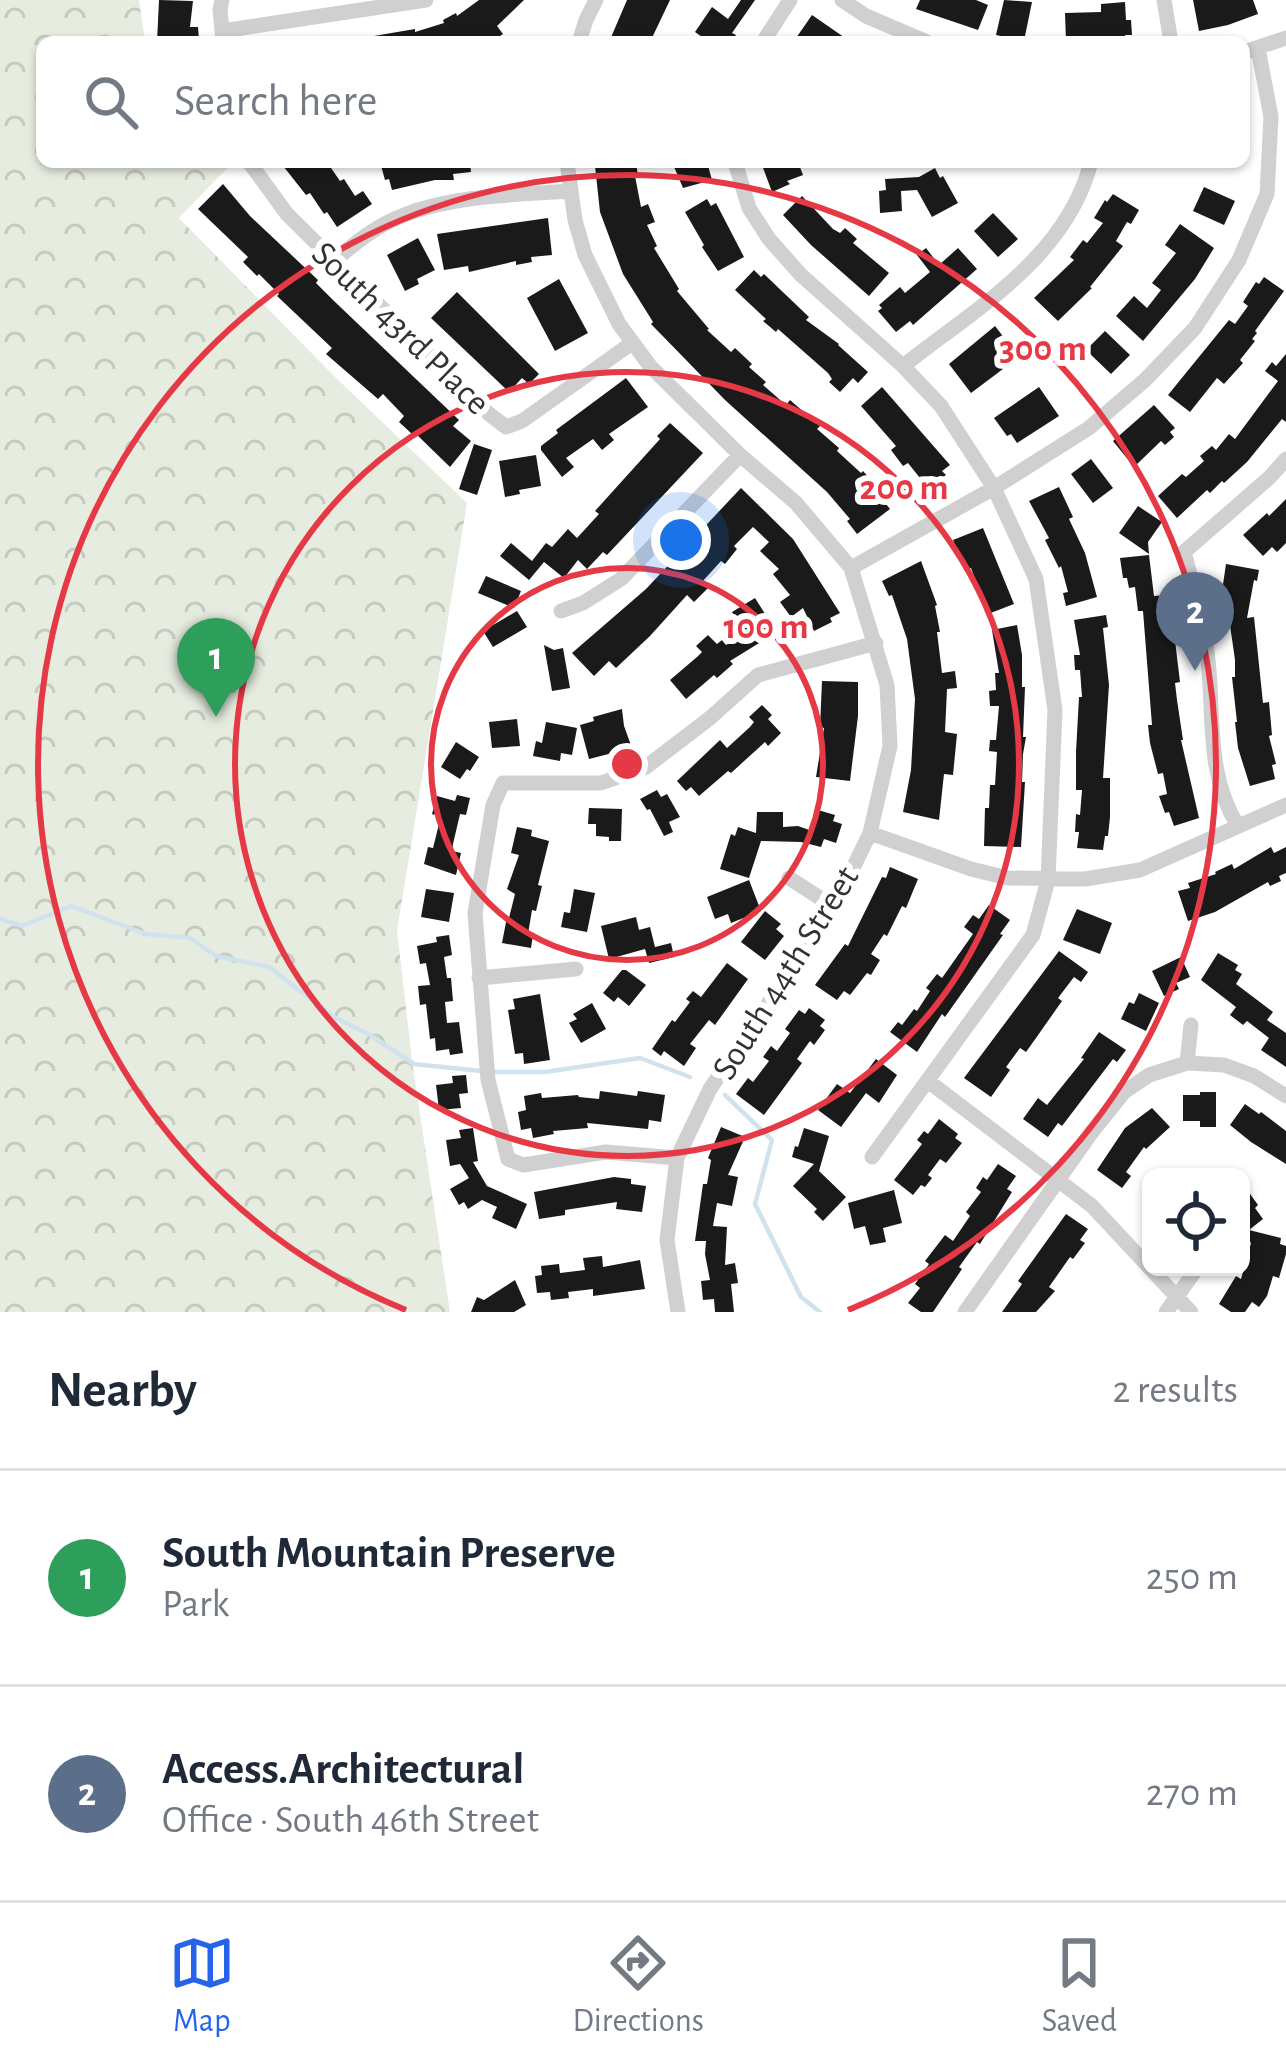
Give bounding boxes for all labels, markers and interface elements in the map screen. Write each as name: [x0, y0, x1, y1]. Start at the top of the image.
search box: [36, 36, 1250, 168]
icon: search: [78, 69, 144, 135]
text: Search here: [174, 79, 377, 124]
street label: South 43rd Place: [305, 235, 496, 422]
text: 300 m: [999, 331, 1087, 367]
text: 200 m: [860, 470, 948, 506]
your location: [651, 510, 711, 570]
pin: 2: [1156, 572, 1234, 671]
text: 100 m: [724, 609, 808, 645]
pin: 1: [177, 618, 255, 717]
centre of rings: [606, 743, 648, 785]
street label: South 44th Street: [706, 860, 866, 1086]
map controls: [1142, 1168, 1250, 1276]
button: locate: [1142, 1168, 1250, 1276]
text: Nearby: [48, 1365, 197, 1416]
text: 2 results: [1112, 1371, 1238, 1410]
text: South Mountain Preserve: [162, 1531, 616, 1576]
text: 1: [80, 1558, 94, 1597]
text: 250 m: [1146, 1558, 1238, 1597]
text: Park: [162, 1585, 229, 1624]
text: Access.Architectural: [162, 1747, 524, 1792]
text: 2: [78, 1774, 96, 1813]
text: 270 m: [1146, 1774, 1238, 1813]
text: Office · South 46th Street: [162, 1801, 539, 1840]
tab: Map: [169, 1930, 235, 2042]
tab: Directions: [572, 1930, 704, 2042]
tab: Saved: [1042, 1930, 1117, 2042]

